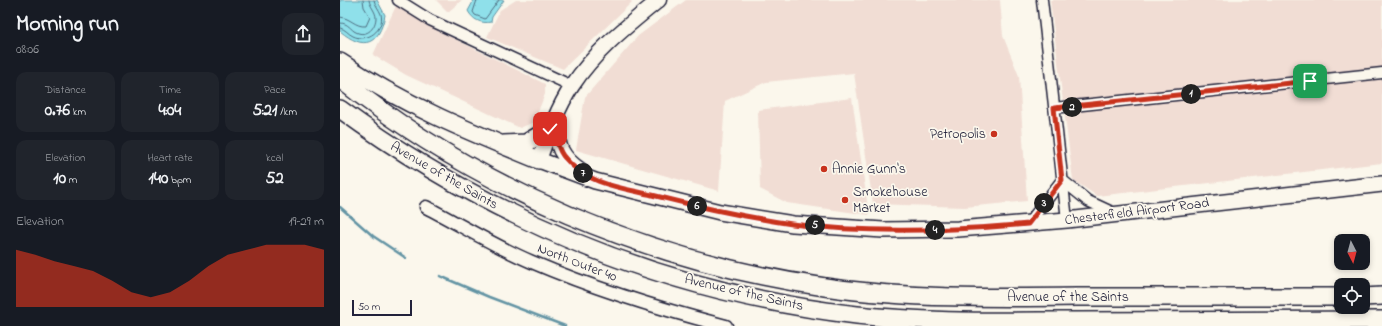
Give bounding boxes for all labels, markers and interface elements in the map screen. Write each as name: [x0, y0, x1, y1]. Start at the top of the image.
text: Morning run: [16, 9, 119, 41]
button: share: [282, 13, 324, 55]
text: 08:06: [16, 40, 39, 59]
pin: [1293, 64, 1327, 98]
icon: arrive: [1299, 70, 1321, 92]
text: Distance: [45, 82, 86, 98]
text: Time: [159, 82, 181, 98]
text: Pace: [264, 82, 285, 98]
pin: 1: [1181, 84, 1201, 104]
text: 1: [1189, 86, 1193, 102]
pin: 2: [1062, 97, 1082, 117]
text: 0.76: [45, 98, 70, 123]
text: 4:04: [159, 98, 181, 123]
text: 5:21: [252, 98, 277, 123]
text: 2: [1069, 99, 1075, 115]
text: km: [70, 104, 86, 120]
text: /km: [277, 104, 297, 120]
pin: [533, 112, 567, 146]
icon: check: [539, 118, 561, 140]
place label: Petropolis: [930, 124, 986, 145]
marker: Petropolis: [989, 129, 999, 139]
street label: Avenue of the Saints: [386, 137, 502, 215]
text: Elevation: [45, 150, 86, 166]
text: Heart rate: [147, 150, 193, 166]
text: kcal: [266, 150, 283, 166]
place label: Annie Gunn's: [832, 159, 906, 180]
pin: 7: [573, 163, 593, 183]
marker: Annie Gunn's: [819, 164, 829, 174]
text: 7: [581, 165, 585, 181]
text: 10: [53, 166, 66, 191]
text: 140: [149, 166, 168, 191]
text: 52: [266, 166, 284, 191]
text: m: [66, 172, 77, 188]
text: bpm: [168, 172, 191, 188]
place label: Smokehouse Market: [853, 182, 928, 219]
pin: 3: [1034, 193, 1054, 213]
street label: Chesterfield Airport Road: [1064, 193, 1211, 231]
marker: Smokehouse Market: [840, 195, 850, 205]
text: 3: [1042, 195, 1046, 211]
pin: 6: [687, 196, 707, 216]
text: 6: [695, 198, 699, 214]
text: Elevation: [16, 212, 64, 231]
text: 19–29 m: [288, 212, 324, 231]
pin: 5: [805, 215, 825, 235]
text: 5: [812, 217, 818, 233]
pin: 4: [925, 220, 945, 240]
text: 4: [933, 222, 937, 238]
north arrow: [1334, 234, 1370, 270]
map controls: [1334, 234, 1370, 314]
street label: North Outer 40: [534, 238, 620, 288]
street label: Avenue of the Saints: [682, 269, 806, 317]
button: locate: [1334, 278, 1370, 314]
street label: Avenue of the Saints: [1007, 287, 1129, 308]
scale bar: [352, 298, 412, 317]
text: 50 m: [358, 299, 380, 315]

